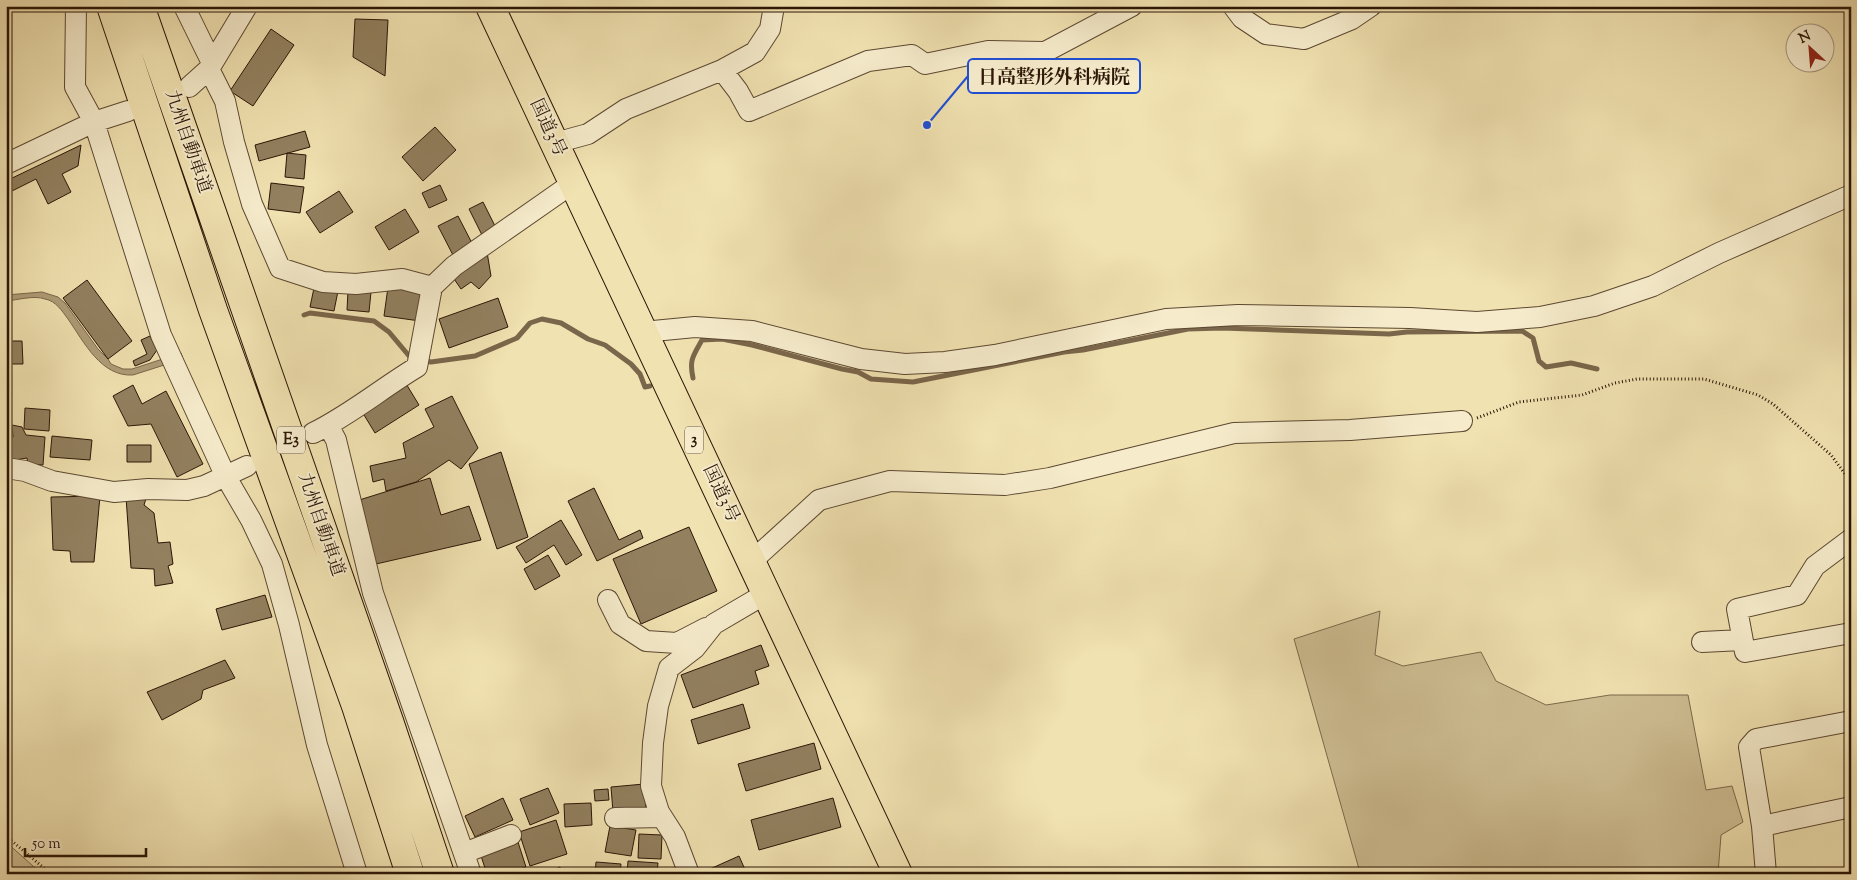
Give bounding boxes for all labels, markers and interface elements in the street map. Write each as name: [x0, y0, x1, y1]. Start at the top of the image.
north arrow: [1784, 22, 1834, 72]
text: N: [1796, 27, 1815, 50]
callout: 日高整形外科病院: [968, 59, 1140, 93]
text: 日高整形外科病院: [978, 65, 1130, 92]
street label: 九州自動車道: [157, 87, 217, 197]
street label: 国道3号: [522, 95, 572, 161]
road number: E3: [277, 426, 305, 454]
road number: 3: [685, 426, 703, 454]
street label: 国道3号: [695, 461, 745, 527]
street label: 九州自動車道: [290, 470, 350, 580]
scale bar: [25, 825, 146, 857]
text: 50 m: [31, 834, 61, 855]

